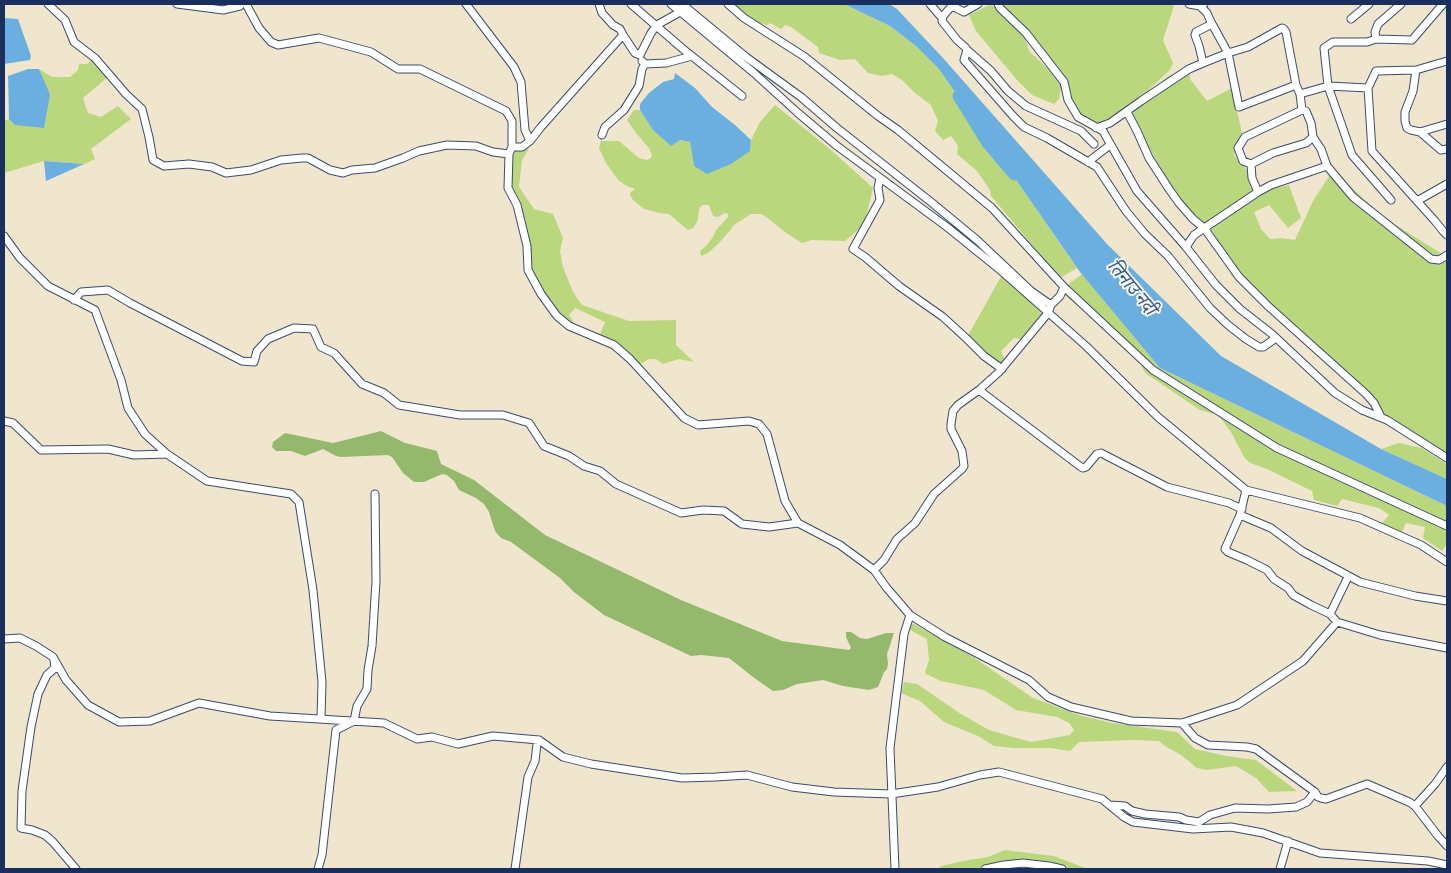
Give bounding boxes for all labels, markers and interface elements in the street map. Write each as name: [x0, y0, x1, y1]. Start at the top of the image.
water label: तिनाउ नदी: [1101, 256, 1161, 320]

